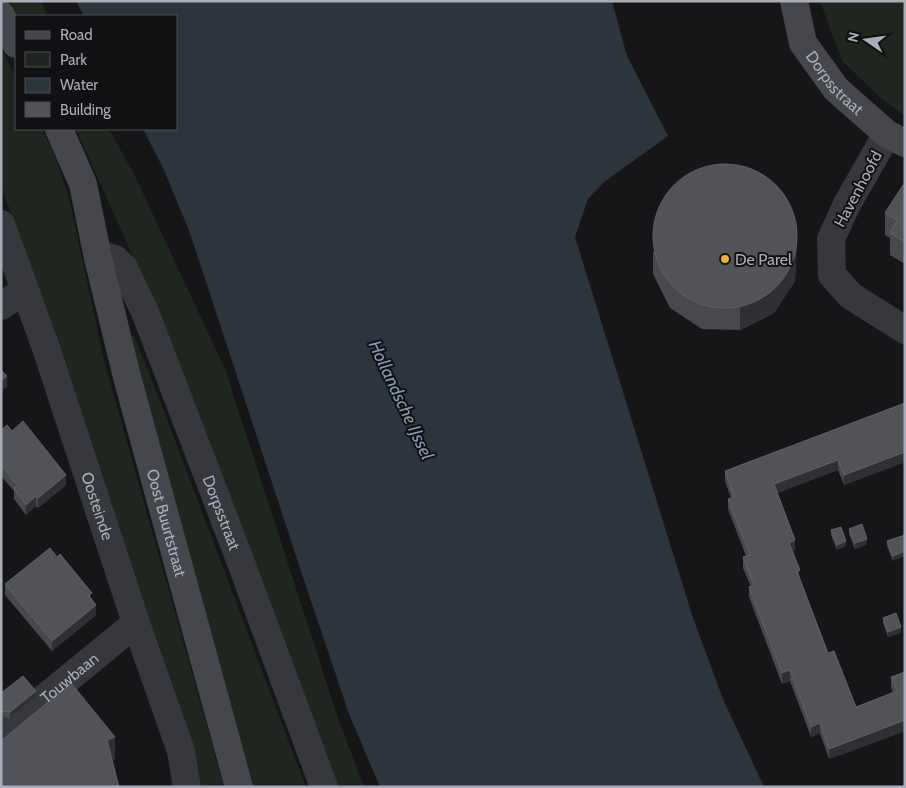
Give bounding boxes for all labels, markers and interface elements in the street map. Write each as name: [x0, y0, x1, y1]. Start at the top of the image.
legend: [15, 15, 178, 130]
north arrow: [841, 15, 891, 65]
text: Road: [60, 26, 93, 44]
text: N: [843, 30, 863, 44]
street label: Dorpsstraat: [802, 47, 868, 119]
text: Park: [60, 51, 87, 69]
text: Water: [60, 76, 98, 94]
text: Building: [60, 101, 111, 119]
street label: Havenhoofd: [830, 148, 886, 230]
place label: De Parel: [735, 250, 792, 269]
marker: De Parel: [719, 253, 731, 265]
water label: Hollandsche IJssel: [364, 337, 439, 464]
street label: Oost Buurtstraat: [143, 467, 191, 579]
street label: Oosteinde: [78, 469, 118, 542]
street label: Dorpsstraat: [199, 472, 245, 553]
street label: Touwbaan: [37, 648, 102, 707]

